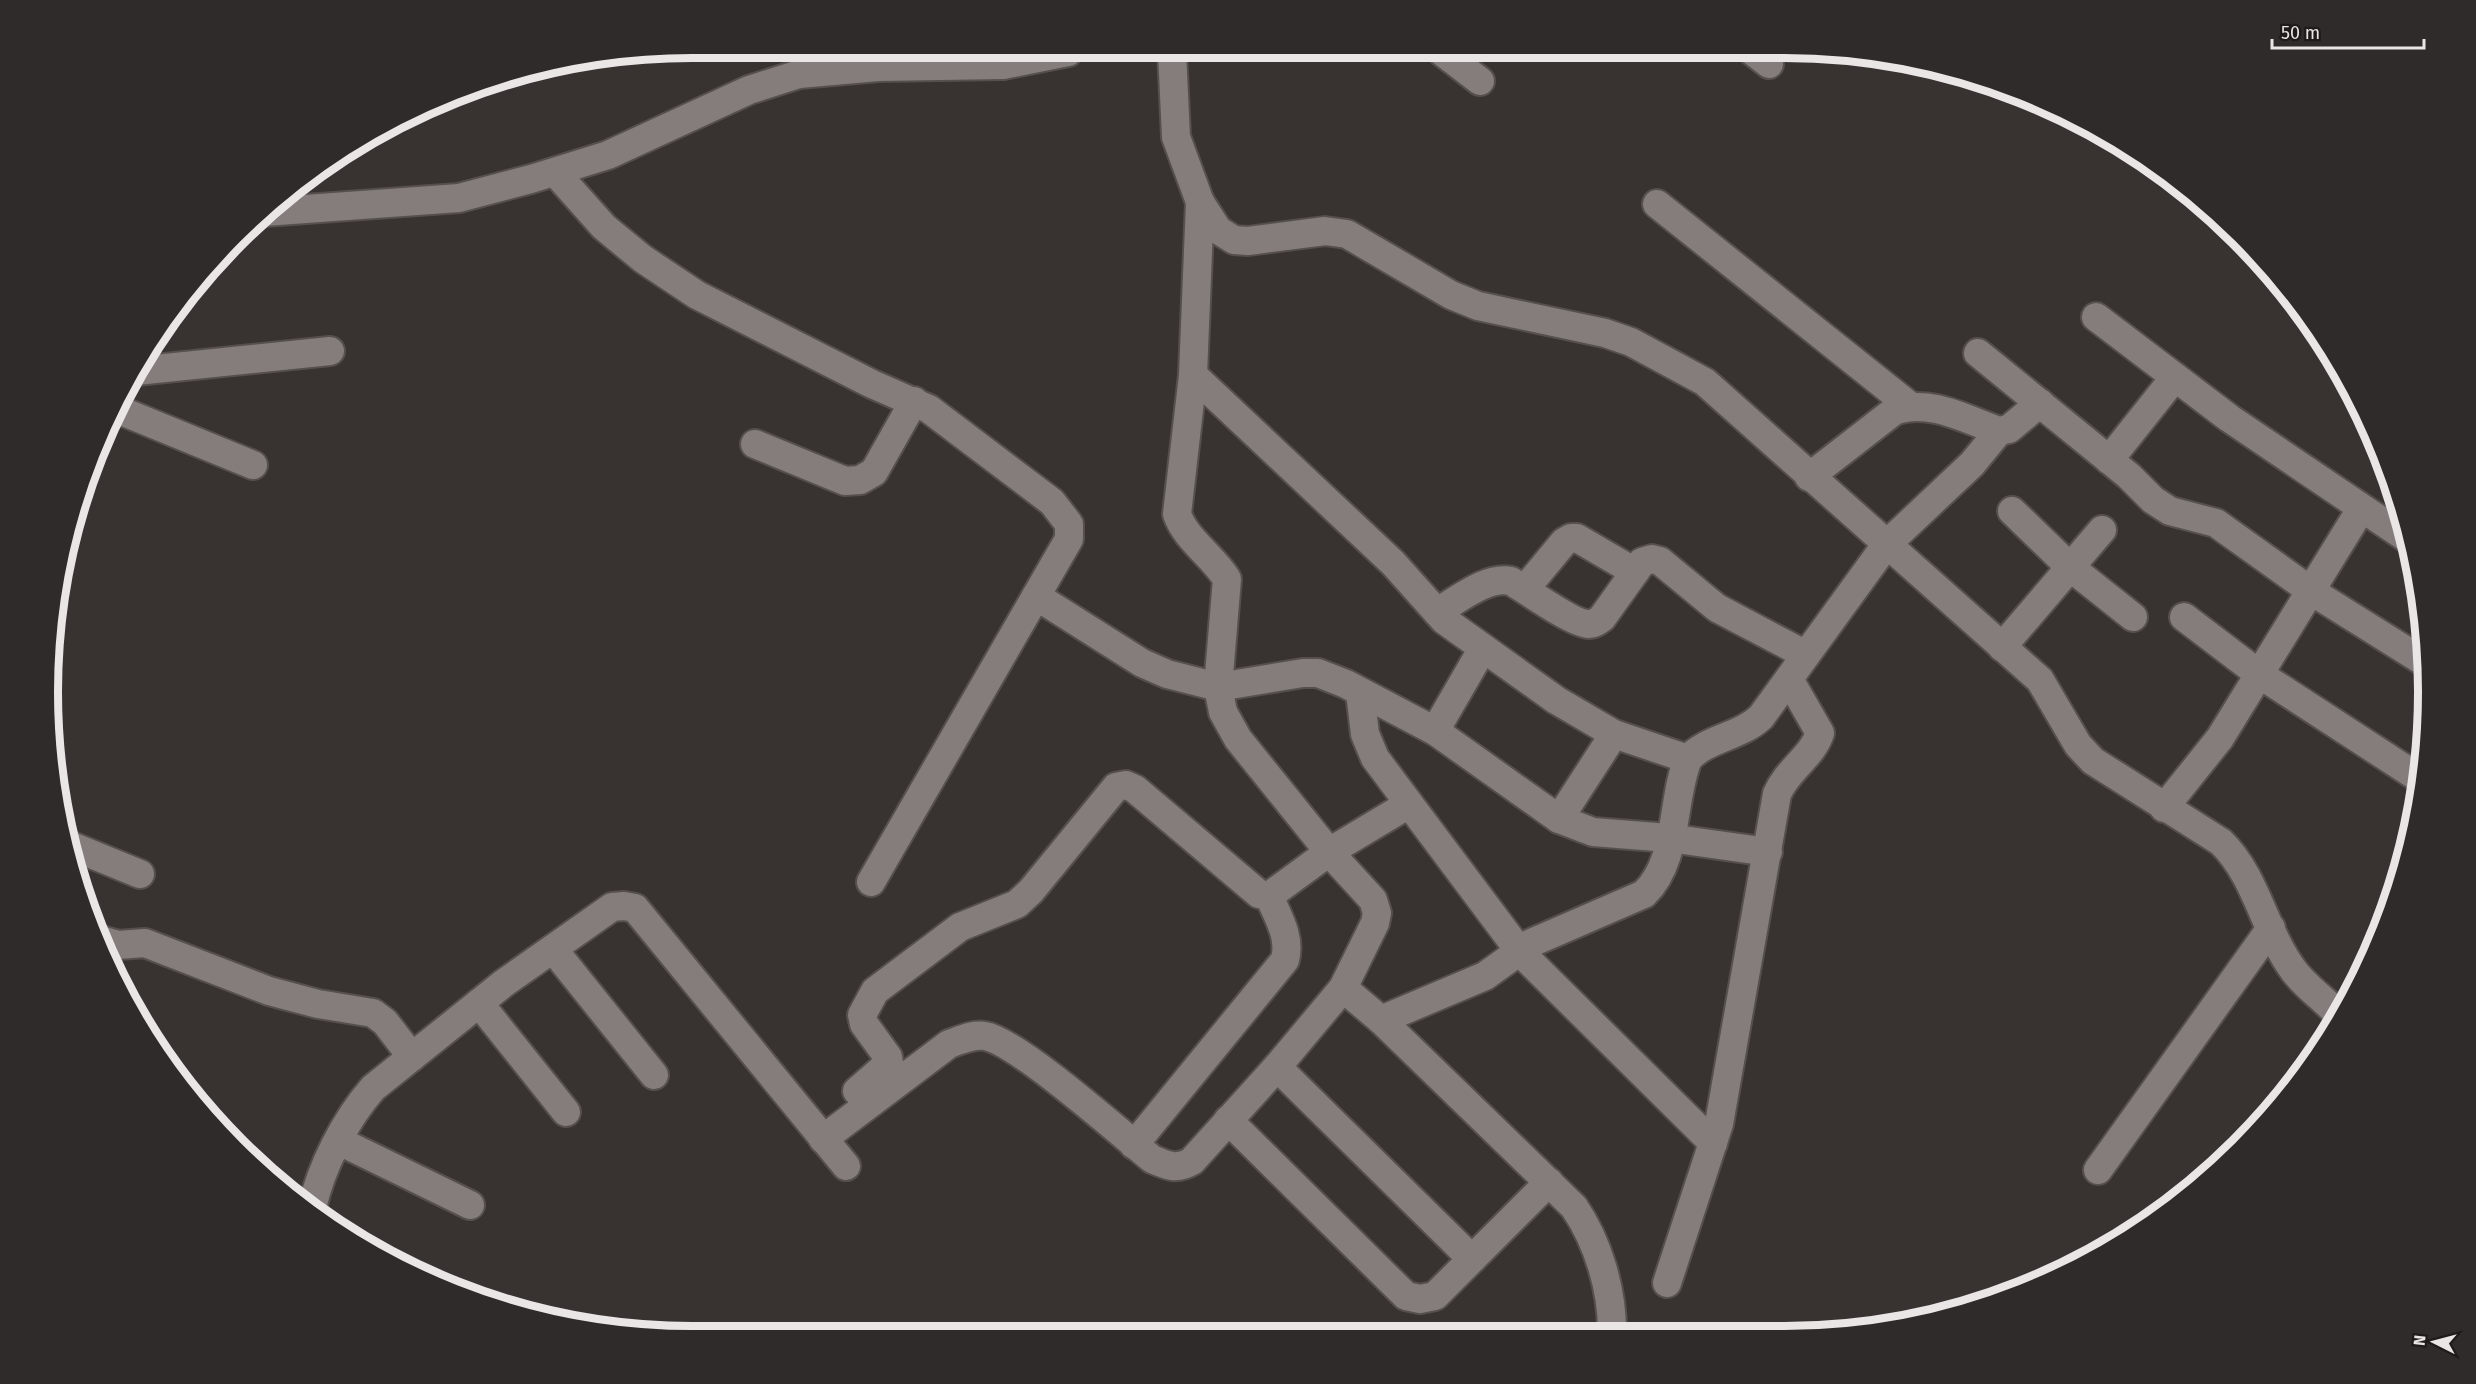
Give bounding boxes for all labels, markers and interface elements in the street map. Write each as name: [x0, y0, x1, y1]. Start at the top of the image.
scale bar: [2272, 12, 2424, 50]
text: 50 m: [2281, 22, 2320, 44]
north arrow: [2404, 1312, 2464, 1372]
text: N: [2410, 1334, 2430, 1347]

